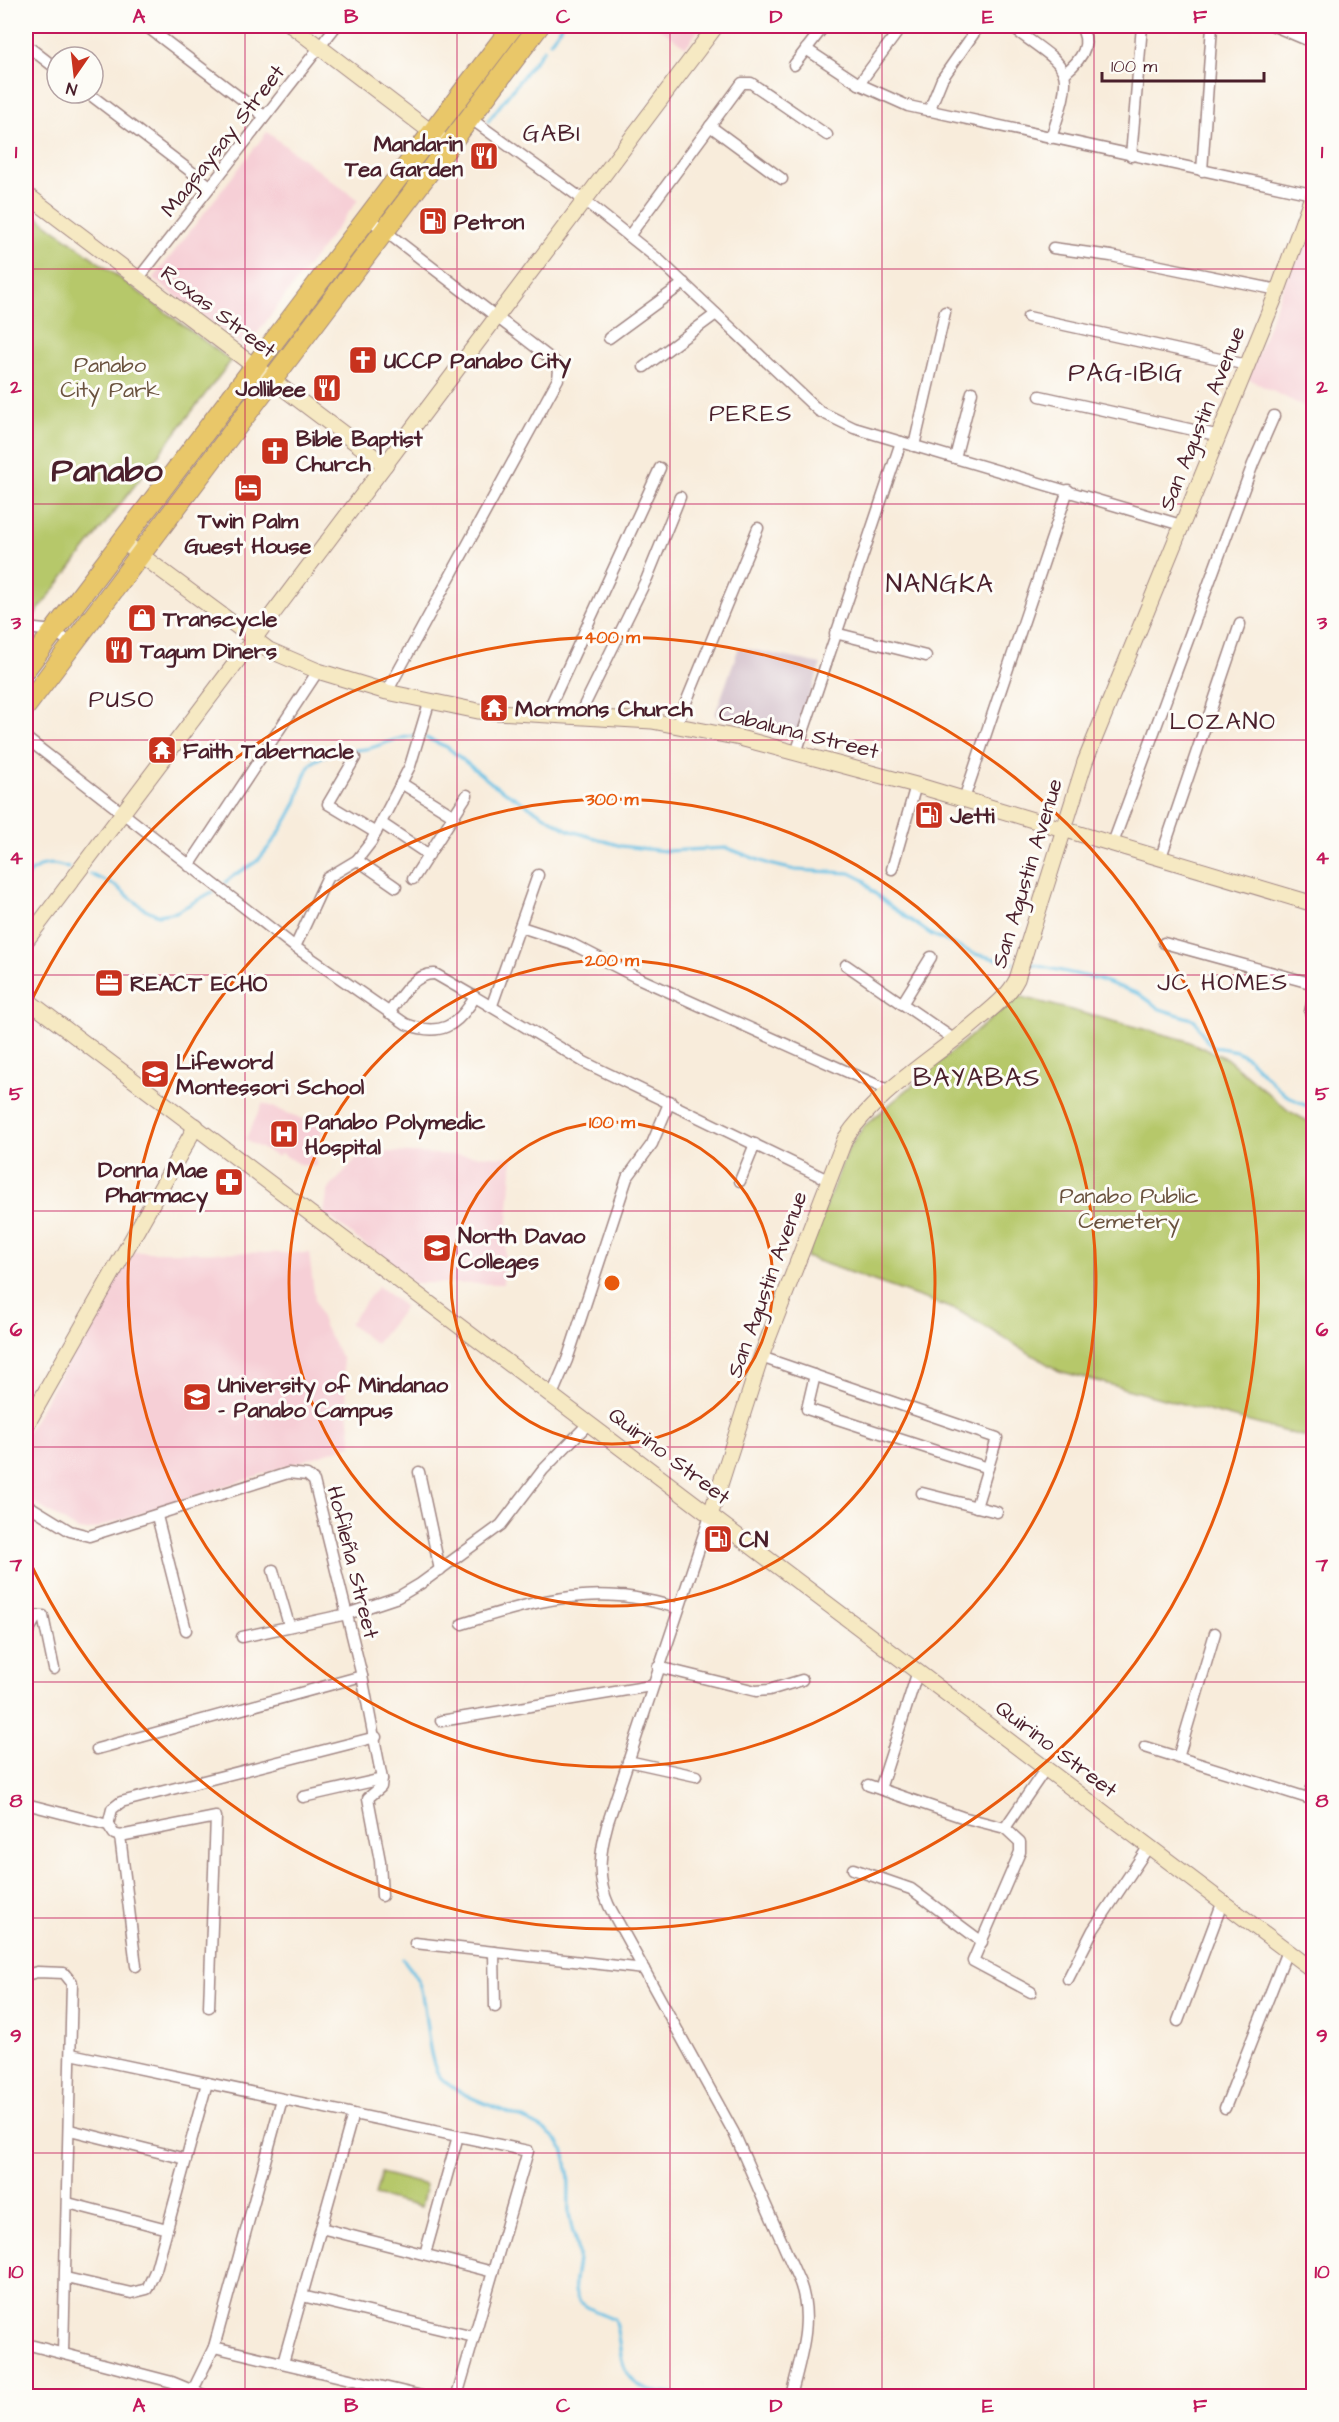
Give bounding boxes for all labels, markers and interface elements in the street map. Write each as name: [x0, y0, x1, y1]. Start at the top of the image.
text: A: [133, 3, 146, 31]
text: B: [344, 3, 359, 31]
text: C: [556, 3, 571, 31]
text: D: [770, 3, 783, 31]
text: E: [982, 3, 994, 31]
text: F: [1193, 3, 1208, 31]
north arrow: [45, 45, 105, 105]
scale bar: [1102, 45, 1264, 83]
text: 100 m: [1111, 54, 1157, 79]
street label: Magsaysay Street: [154, 58, 294, 224]
text: N: [64, 77, 79, 100]
district label: GABI: [523, 117, 581, 151]
place label: Mandarin Tea Garden: [344, 129, 463, 185]
text: 1: [15, 138, 18, 166]
text: 1: [1321, 138, 1324, 166]
restaurant icon: Mandarin Tea Garden: [468, 140, 500, 172]
fuel station icon: Petron: [417, 205, 449, 237]
place label: Petron: [454, 207, 524, 238]
street label: Roxas Street: [154, 258, 282, 366]
street label: San Agustin Avenue: [1151, 322, 1254, 516]
church icon: UCCP Panabo City: [347, 344, 379, 376]
place label: UCCP Panabo City: [384, 346, 572, 379]
park label: Panabo City Park: [60, 350, 160, 407]
district label: PAG-IBIG: [1068, 355, 1184, 391]
restaurant icon: Jollibee: [311, 372, 343, 404]
text: 2: [9, 373, 22, 401]
text: 2: [1315, 373, 1328, 401]
place label: Jollibee: [235, 374, 306, 405]
district label: PERES: [709, 397, 793, 431]
place label: Bible Baptist Church: [296, 424, 424, 480]
church icon: Bible Baptist Church: [259, 435, 291, 467]
district label: Panabo: [51, 447, 164, 495]
hotel icon: Twin Palm Guest House: [232, 472, 264, 504]
place label: Twin Palm Guest House: [185, 506, 312, 562]
district label: NANGKA: [886, 566, 994, 602]
shop icon: Transcycle: [126, 602, 158, 634]
place label: Transcycle: [162, 604, 277, 637]
text: 3: [10, 609, 22, 637]
text: 3: [1316, 609, 1328, 637]
text: 400 m: [584, 625, 641, 650]
restaurant icon: Tagum Diners: [103, 634, 135, 666]
place label: Tagum Diners: [139, 636, 277, 668]
district label: PUSO: [89, 683, 155, 717]
temple icon: Mormons Church: [478, 692, 510, 724]
place label: Mormons Church: [515, 694, 694, 725]
street label: Cabaluna Street: [715, 698, 882, 767]
district label: LOZANO: [1169, 705, 1277, 739]
temple icon: Faith Tabernacle: [146, 734, 178, 766]
place label: Faith Tabernacle: [183, 736, 354, 767]
street label: San Agustin Avenue: [984, 775, 1072, 972]
text: 300 m: [584, 787, 640, 812]
fuel station icon: Jetti: [913, 799, 945, 831]
place label: Jetti: [949, 801, 995, 832]
text: 4: [9, 844, 23, 872]
text: 4: [1315, 844, 1329, 872]
text: 200 m: [584, 948, 640, 973]
district label: JC HOMES: [1157, 966, 1289, 1000]
office icon: REACT ECHO: [93, 967, 125, 999]
place label: REACT ECHO: [130, 969, 268, 1000]
place label: Lifeword Montessori School: [176, 1047, 365, 1103]
school or university icon: Lifeword Montessori School: [139, 1058, 171, 1090]
district label: BAYABAS: [913, 1060, 1041, 1096]
text: 5: [9, 1080, 24, 1108]
text: 5: [1315, 1080, 1330, 1108]
place label: Panabo Polymedic Hospital: [305, 1107, 486, 1163]
text: 100 m: [589, 1110, 636, 1135]
hospital icon: Panabo Polymedic Hospital: [268, 1118, 300, 1150]
place label: Donna Mae Pharmacy: [98, 1155, 209, 1213]
pharmacy icon: Donna Mae Pharmacy: [213, 1166, 245, 1198]
park label: Panabo Public Cemetery: [1059, 1181, 1199, 1238]
street label: San Agustin Avenue: [719, 1187, 817, 1382]
place label: North Davao Colleges: [458, 1221, 586, 1278]
school or university icon: North Davao Colleges: [421, 1232, 453, 1264]
centre of rings: [602, 1273, 622, 1293]
text: 6: [10, 1316, 23, 1344]
text: 6: [1316, 1316, 1329, 1344]
place label: University of Mindanao - Panabo Campus: [218, 1370, 449, 1426]
school or university icon: University of Mindanao - Panabo Campus: [181, 1381, 213, 1413]
street label: Quirino Street: [602, 1400, 737, 1512]
street label: Hofileña Street: [319, 1483, 387, 1642]
fuel station icon: CN: [702, 1523, 734, 1555]
place label: CN: [739, 1525, 769, 1556]
text: 7: [9, 1551, 23, 1579]
text: 7: [1315, 1551, 1329, 1579]
street label: Quirino Street: [989, 1693, 1124, 1805]
text: 8: [10, 1787, 23, 1815]
text: 8: [1316, 1787, 1329, 1815]
text: 9: [10, 2022, 22, 2050]
text: 9: [1316, 2022, 1328, 2050]
text: 10: [8, 2258, 24, 2286]
text: 10: [1314, 2258, 1330, 2286]
text: A: [133, 2392, 146, 2420]
text: B: [344, 2392, 359, 2420]
text: C: [556, 2392, 571, 2420]
text: D: [770, 2392, 783, 2420]
text: E: [982, 2392, 994, 2420]
text: F: [1193, 2392, 1208, 2420]

